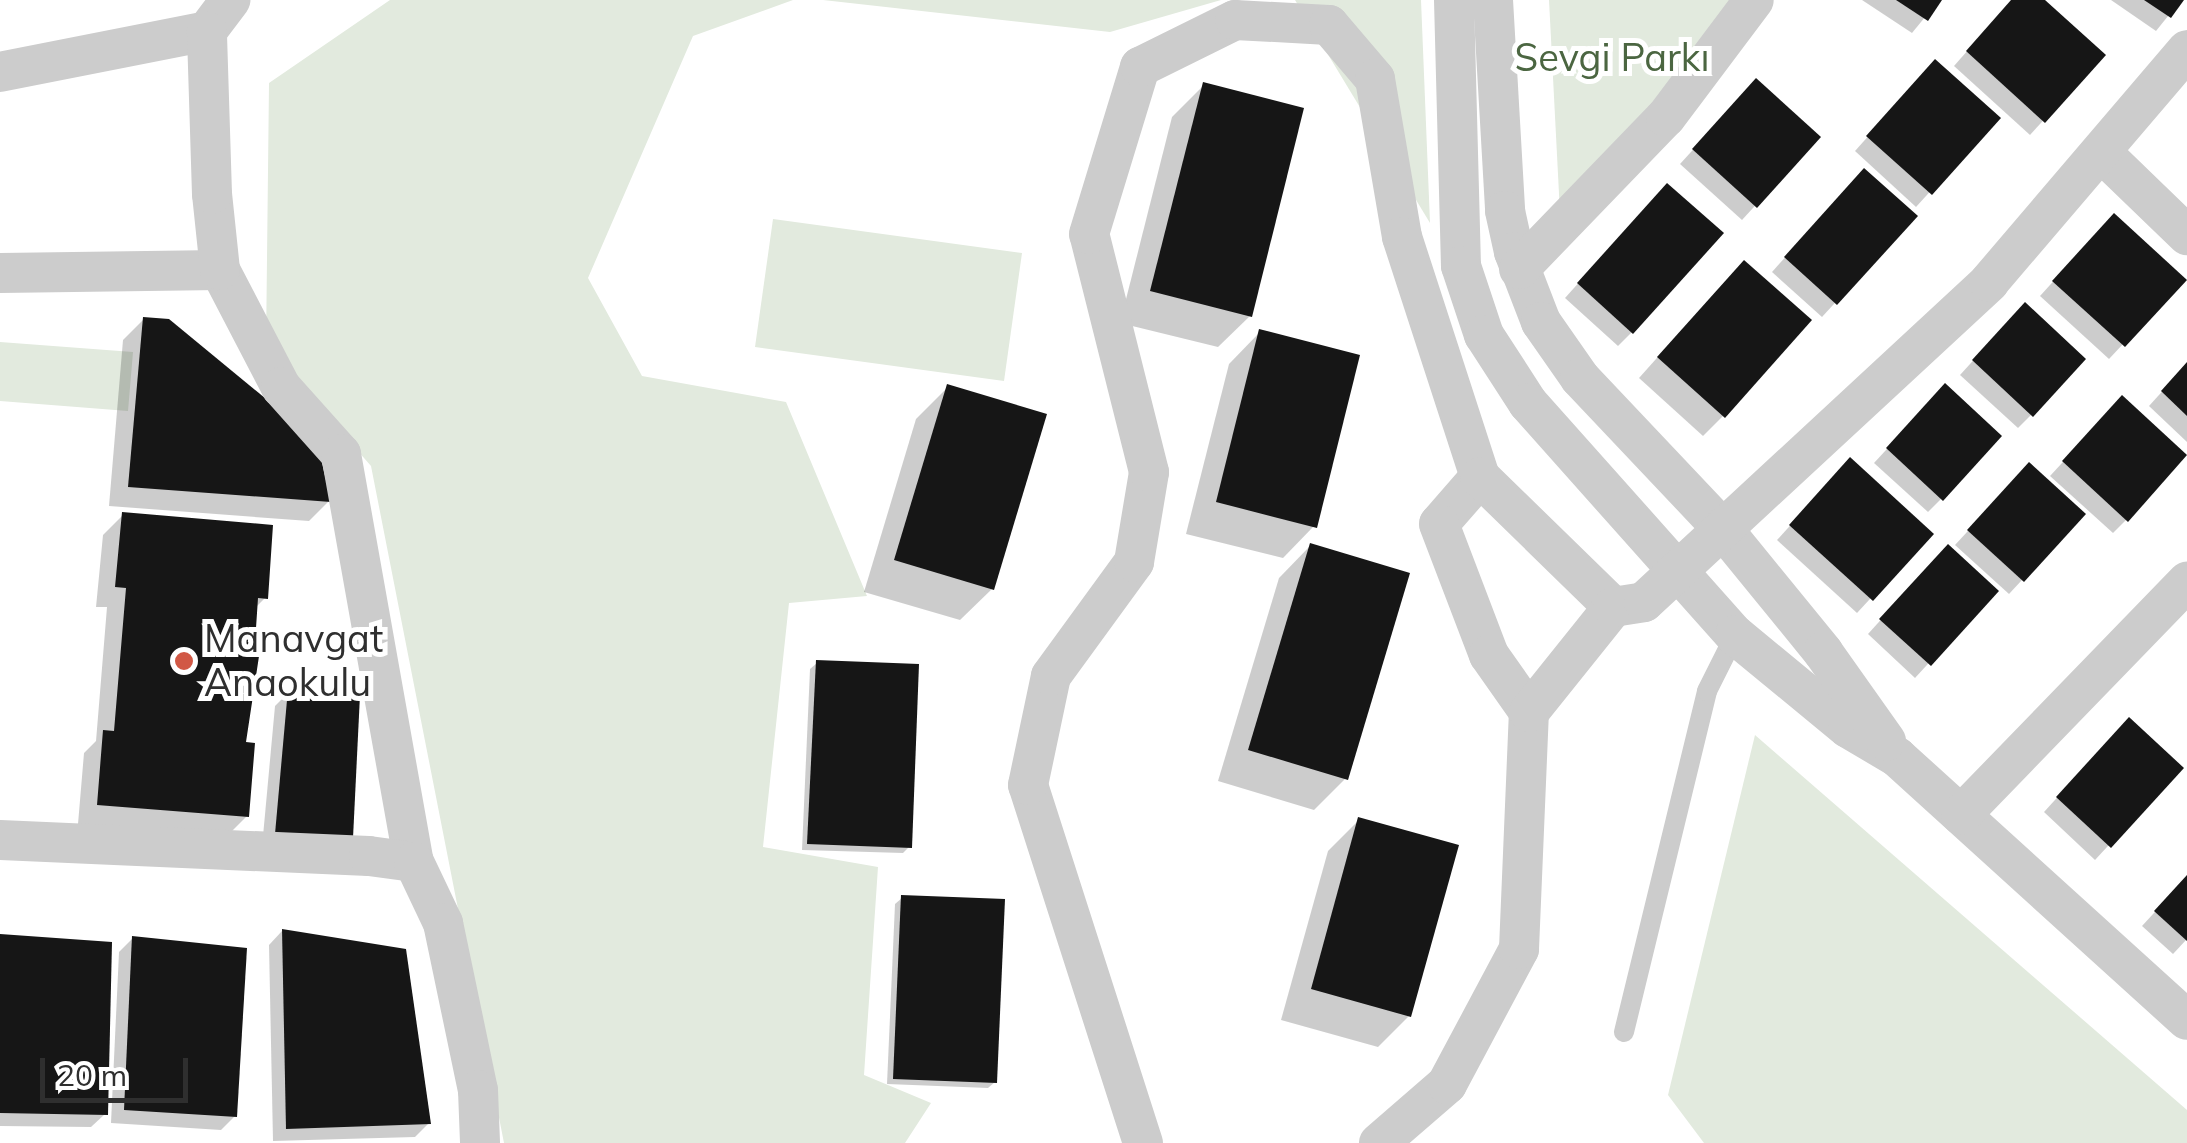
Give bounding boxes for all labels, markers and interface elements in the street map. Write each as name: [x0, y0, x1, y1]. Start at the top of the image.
park label: Sevgi Parkı: [1515, 35, 1709, 81]
place label: Manavgat Anaokulu: [204, 616, 383, 706]
marker: Manavgat Anaokulu: [173, 650, 195, 672]
scale bar: [45, 1038, 192, 1100]
text: 20 m: [57, 1056, 127, 1094]

